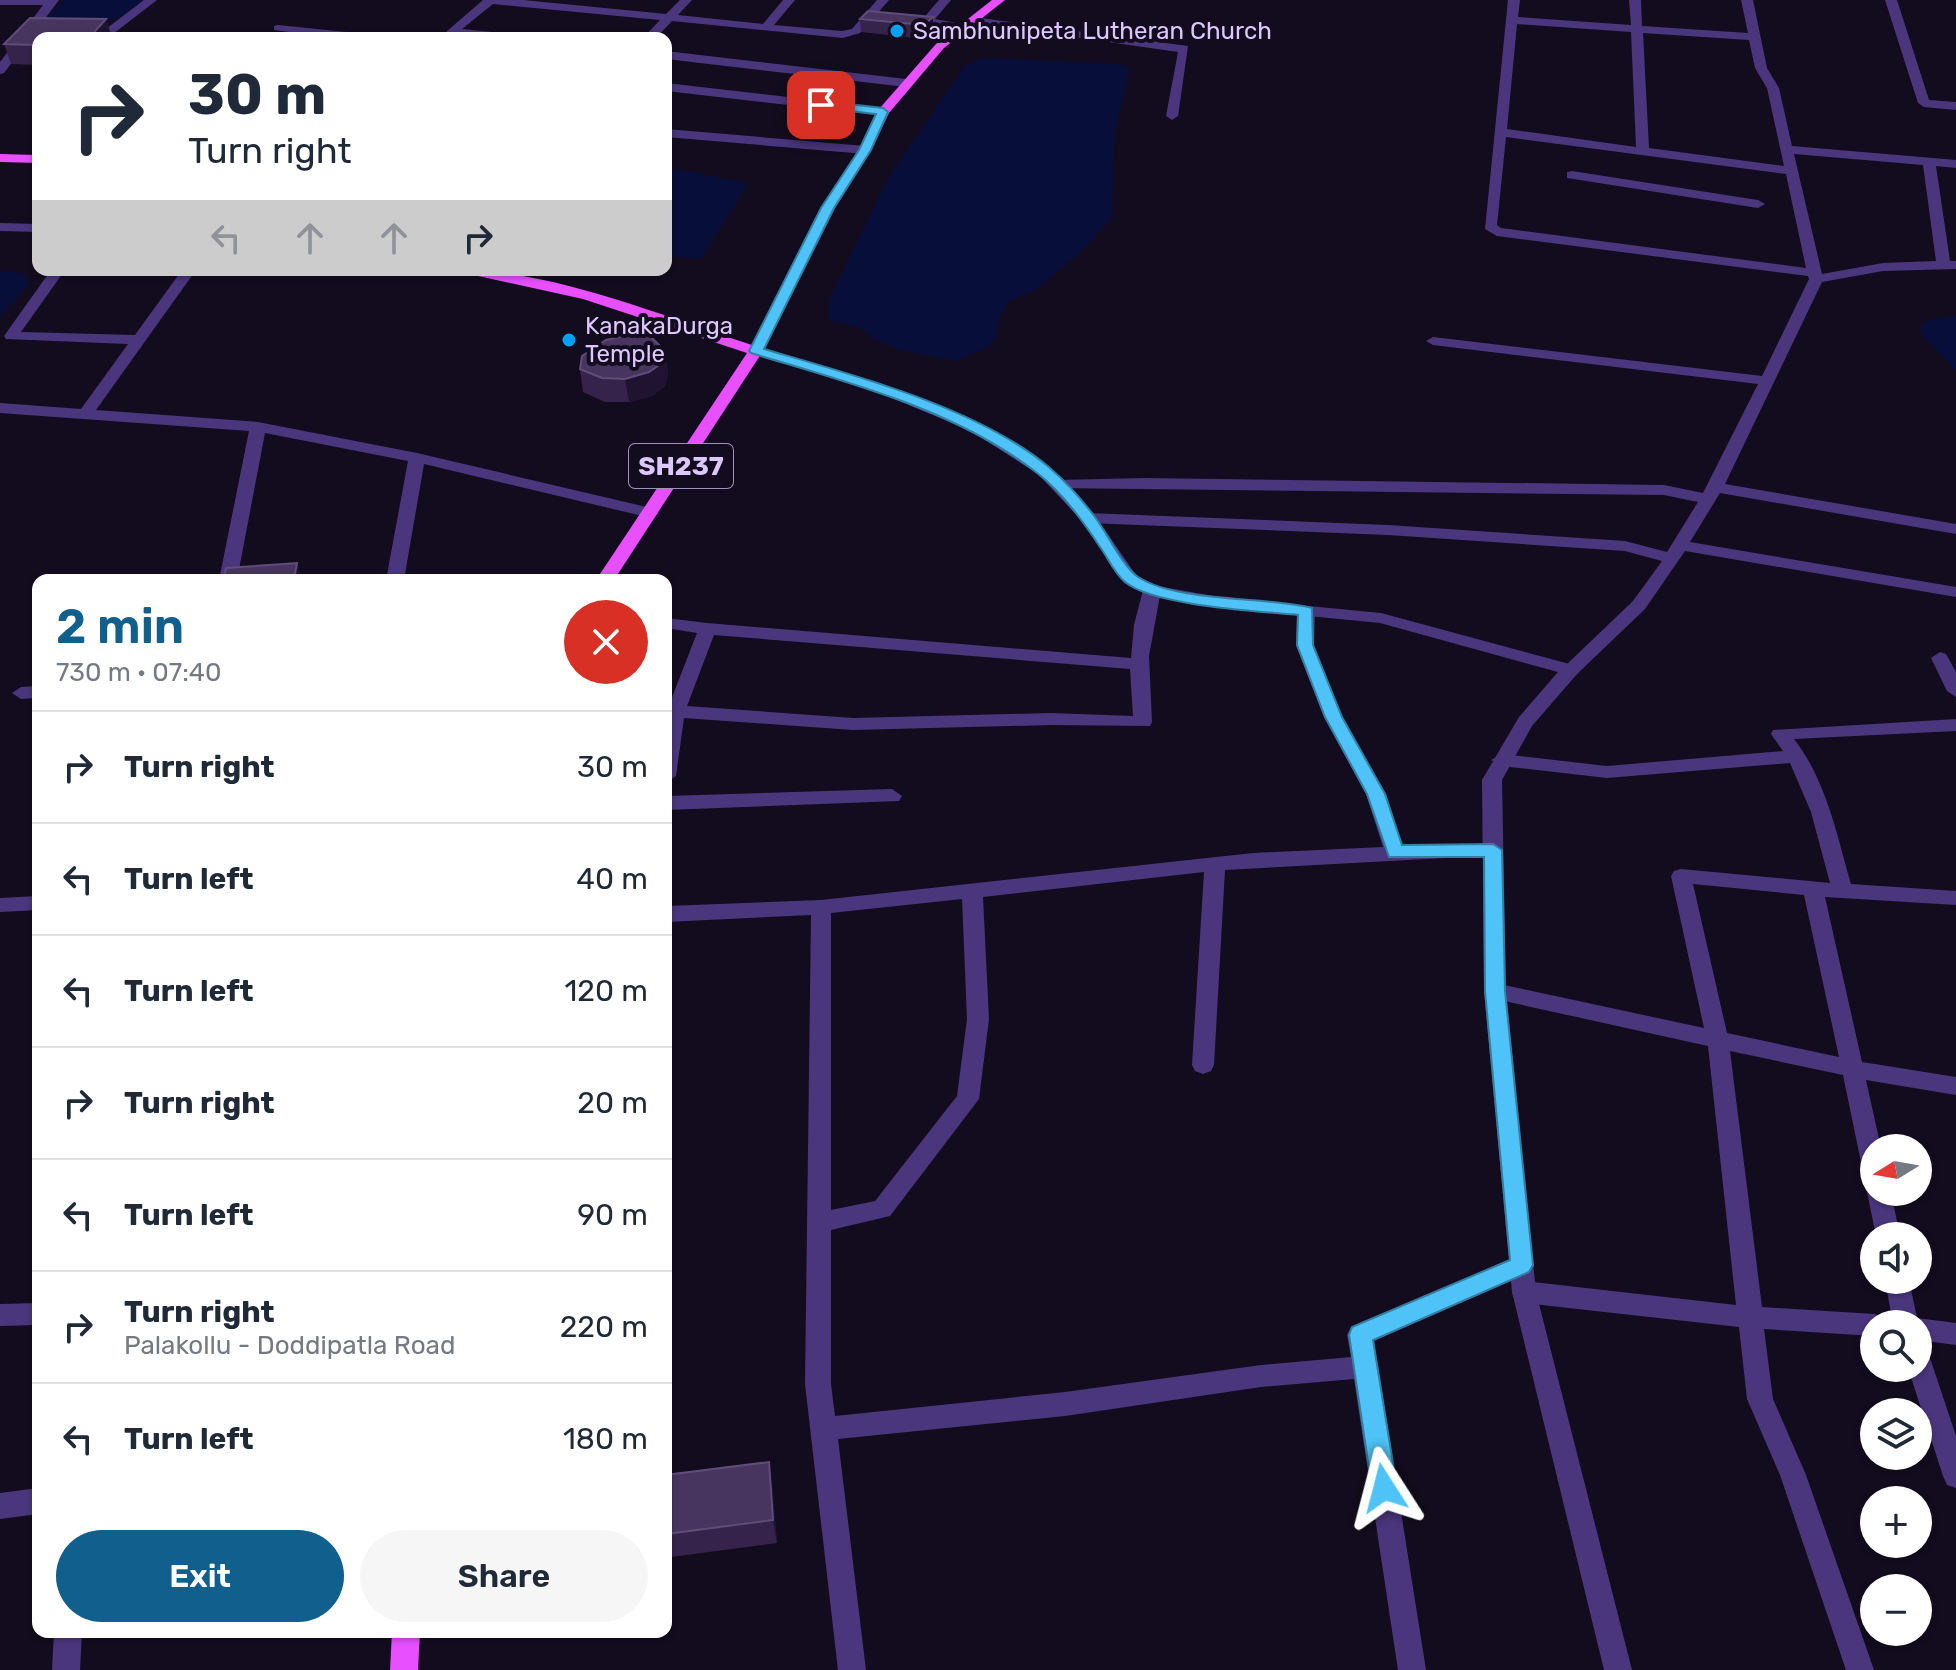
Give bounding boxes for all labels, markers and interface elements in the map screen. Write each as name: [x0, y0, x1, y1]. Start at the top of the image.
place label: Sambhunipeta Lutheran Church: [913, 17, 1272, 45]
marker: Sambhunipeta Lutheran Church: [888, 22, 906, 40]
text: 30 m: [188, 62, 326, 128]
icon: right: [56, 64, 160, 168]
pin: [787, 71, 855, 139]
icon: arrive: [799, 83, 843, 127]
text: Turn right: [188, 129, 352, 172]
icon: left: [204, 216, 248, 260]
icon: ahead: [288, 216, 332, 260]
icon: ahead: [372, 216, 416, 260]
icon: right: [456, 216, 500, 260]
place label: KanakaDurga Temple: [585, 312, 733, 368]
marker: KanakaDurga Temple: [560, 331, 578, 349]
road number: SH237: [629, 444, 733, 488]
text: 2 min: [56, 598, 184, 655]
button: close: [564, 600, 648, 684]
text: 730 m · 07:40: [56, 657, 221, 688]
icon: right: [56, 745, 100, 789]
text: Turn right: [124, 749, 275, 785]
text: 30 m: [577, 749, 648, 785]
icon: left: [56, 857, 100, 901]
text: Turn left: [124, 861, 254, 897]
text: 40 m: [576, 861, 648, 897]
icon: left: [56, 969, 100, 1013]
text: Turn left: [124, 973, 254, 1009]
text: 120 m: [564, 973, 648, 1009]
icon: right: [56, 1081, 100, 1125]
text: Turn right: [124, 1085, 275, 1121]
text: 20 m: [577, 1085, 648, 1121]
north arrow: [1860, 1134, 1932, 1206]
map controls: [1860, 1134, 1932, 1646]
icon: left: [56, 1193, 100, 1237]
text: Turn left: [124, 1197, 254, 1233]
text: 90 m: [577, 1197, 648, 1233]
button: sound: [1860, 1222, 1932, 1294]
text: Turn right: [124, 1294, 275, 1330]
icon: right: [56, 1305, 100, 1349]
text: 220 m: [560, 1309, 648, 1345]
button: search: [1860, 1310, 1932, 1382]
text: Palakollu - Doddipatla Road: [124, 1330, 455, 1361]
button: layers: [1860, 1398, 1932, 1470]
icon: left: [56, 1417, 100, 1461]
text: Turn left: [124, 1421, 254, 1457]
text: 180 m: [563, 1421, 648, 1457]
position arrow: [1342, 1446, 1426, 1530]
button: +: [1860, 1486, 1932, 1558]
button: Exit: [56, 1530, 344, 1622]
button: Share: [360, 1530, 648, 1622]
button: −: [1860, 1574, 1932, 1646]

